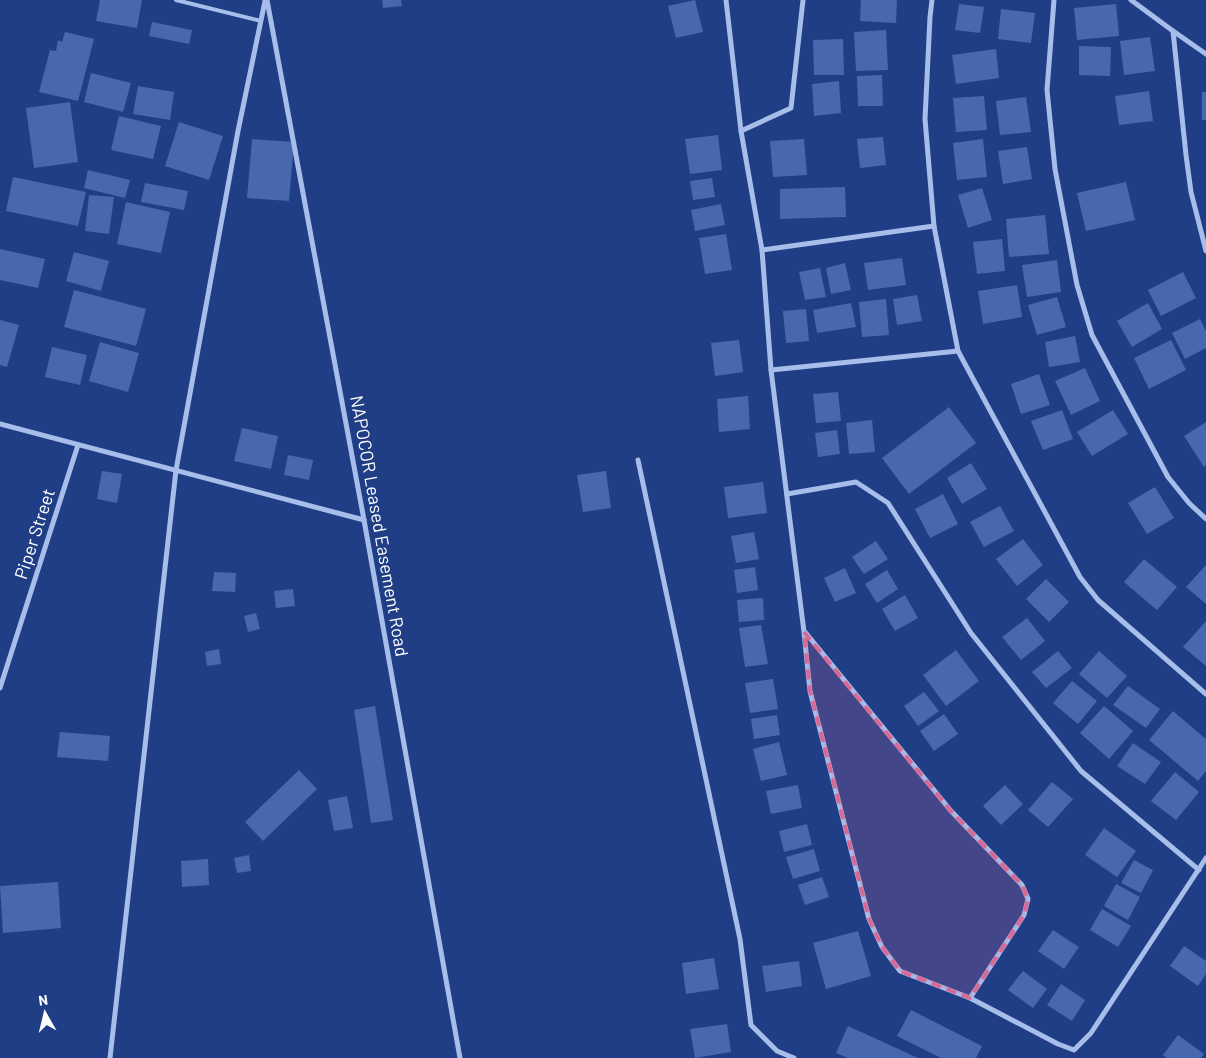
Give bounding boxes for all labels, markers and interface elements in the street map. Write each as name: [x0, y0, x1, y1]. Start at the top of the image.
street label: NAPOCOR Leased Easement Road: [346, 394, 414, 658]
street label: Piper Street: [9, 486, 59, 582]
north arrow: [20, 988, 70, 1038]
text: N: [37, 991, 49, 1009]

